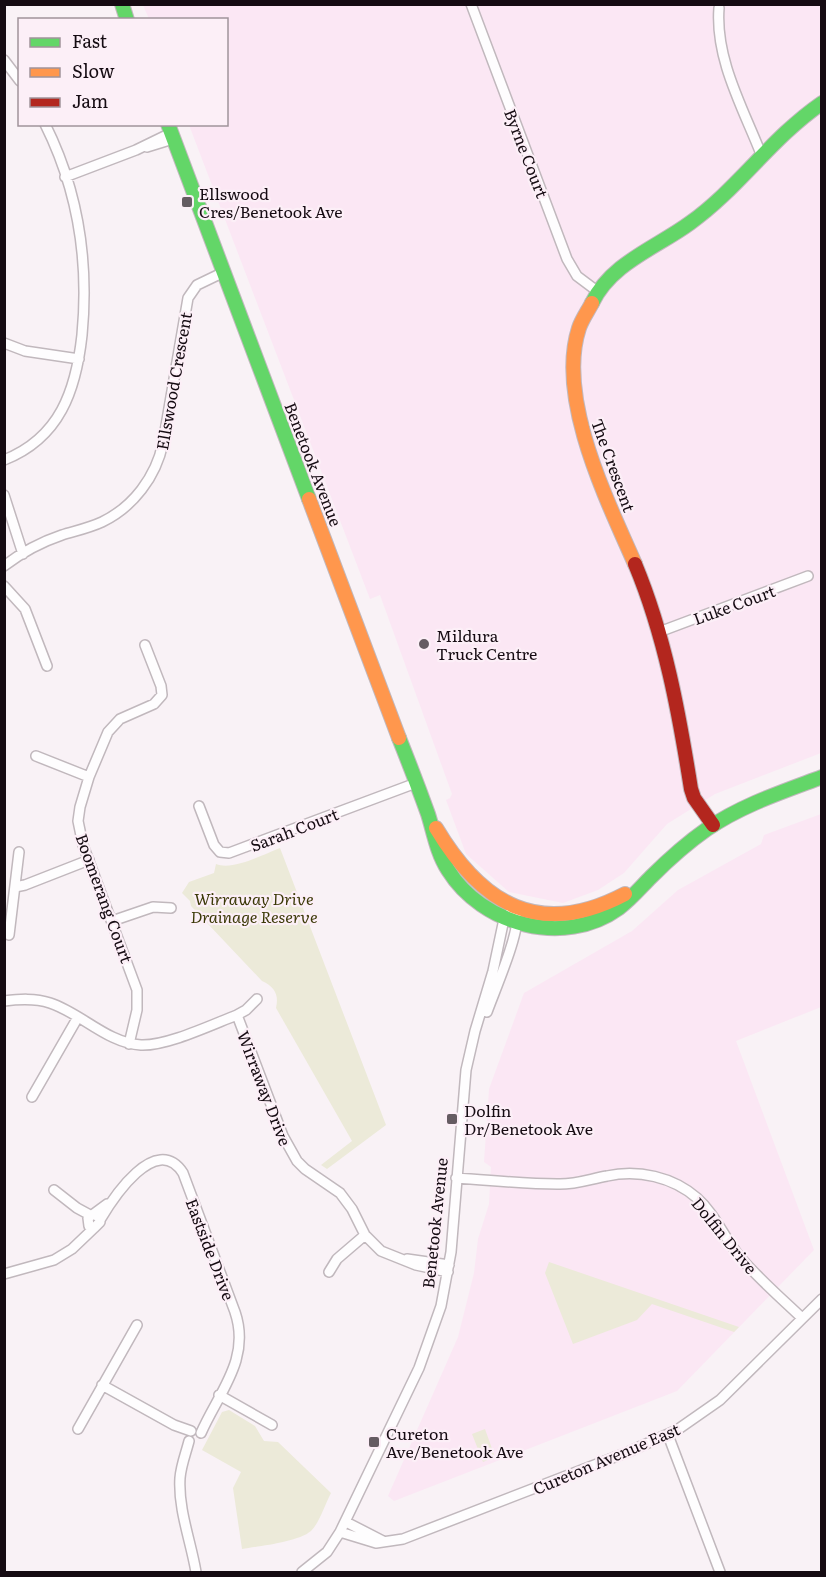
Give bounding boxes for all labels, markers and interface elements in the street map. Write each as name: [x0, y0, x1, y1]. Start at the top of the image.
legend: [18, 18, 228, 126]
text: Fast: [72, 27, 108, 54]
text: Slow: [72, 57, 115, 84]
text: Jam: [72, 87, 108, 114]
street label: Byrne Court: [499, 105, 555, 202]
place label: Ellswood Cres/Benetook Ave: [199, 181, 343, 223]
marker: Ellswood Cres/Benetook Ave: [180, 195, 194, 209]
street label: Ellswood Crescent: [149, 310, 197, 452]
street label: Benetook Avenue: [279, 398, 349, 530]
street label: The Crescent: [586, 415, 642, 515]
street label: Luke Court: [690, 578, 779, 630]
place label: Mildura Truck Centre: [436, 623, 537, 665]
marker: Mildura Truck Centre: [417, 637, 431, 651]
street label: Sarah Court: [247, 801, 342, 857]
street label: Boomerang Court: [70, 830, 140, 967]
park label: Wirraway Drive Drainage Reserve: [190, 886, 318, 928]
street label: Wirraway Drive: [232, 1027, 298, 1149]
place label: Dolfin Dr/Benetook Ave: [464, 1098, 593, 1140]
marker: Dolfin Dr/Benetook Ave: [445, 1112, 459, 1126]
street label: Benetook Avenue: [415, 1156, 453, 1290]
street label: Dolfin Drive: [687, 1191, 763, 1279]
street label: Eastside Drive: [181, 1194, 241, 1304]
street label: Cureton Avenue East: [529, 1416, 684, 1500]
place label: Cureton Ave/Benetook Ave: [386, 1421, 523, 1463]
marker: Cureton Ave/Benetook Ave: [367, 1435, 381, 1449]

